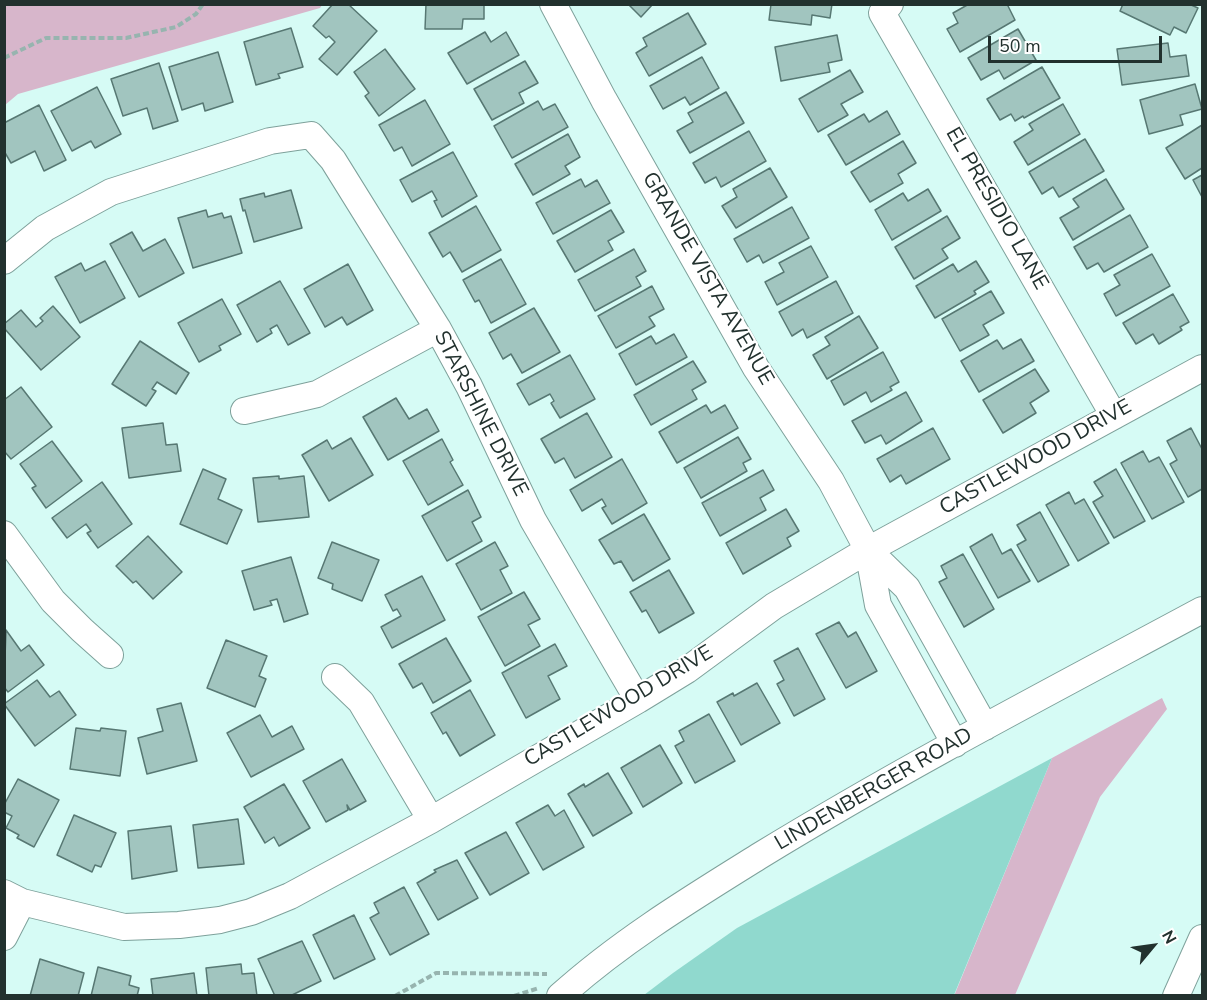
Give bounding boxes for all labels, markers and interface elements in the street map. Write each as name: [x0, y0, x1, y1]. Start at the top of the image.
scale bar: [991, 24, 1165, 62]
text: 50 m: [999, 34, 1041, 58]
street label: EL PRESIDIO LANE: [939, 123, 1053, 295]
street label: GRANDE VISTA AVENUE: [636, 168, 778, 390]
street label: STARSHINE DRIVE: [427, 327, 533, 501]
street label: CASTLEWOOD DRIVE: [936, 395, 1136, 521]
street label: CASTLEWOOD DRIVE: [520, 641, 718, 773]
street label: LINDENBERGER ROAD: [771, 723, 977, 857]
north arrow: [1123, 916, 1183, 976]
text: N: [1156, 927, 1181, 948]

